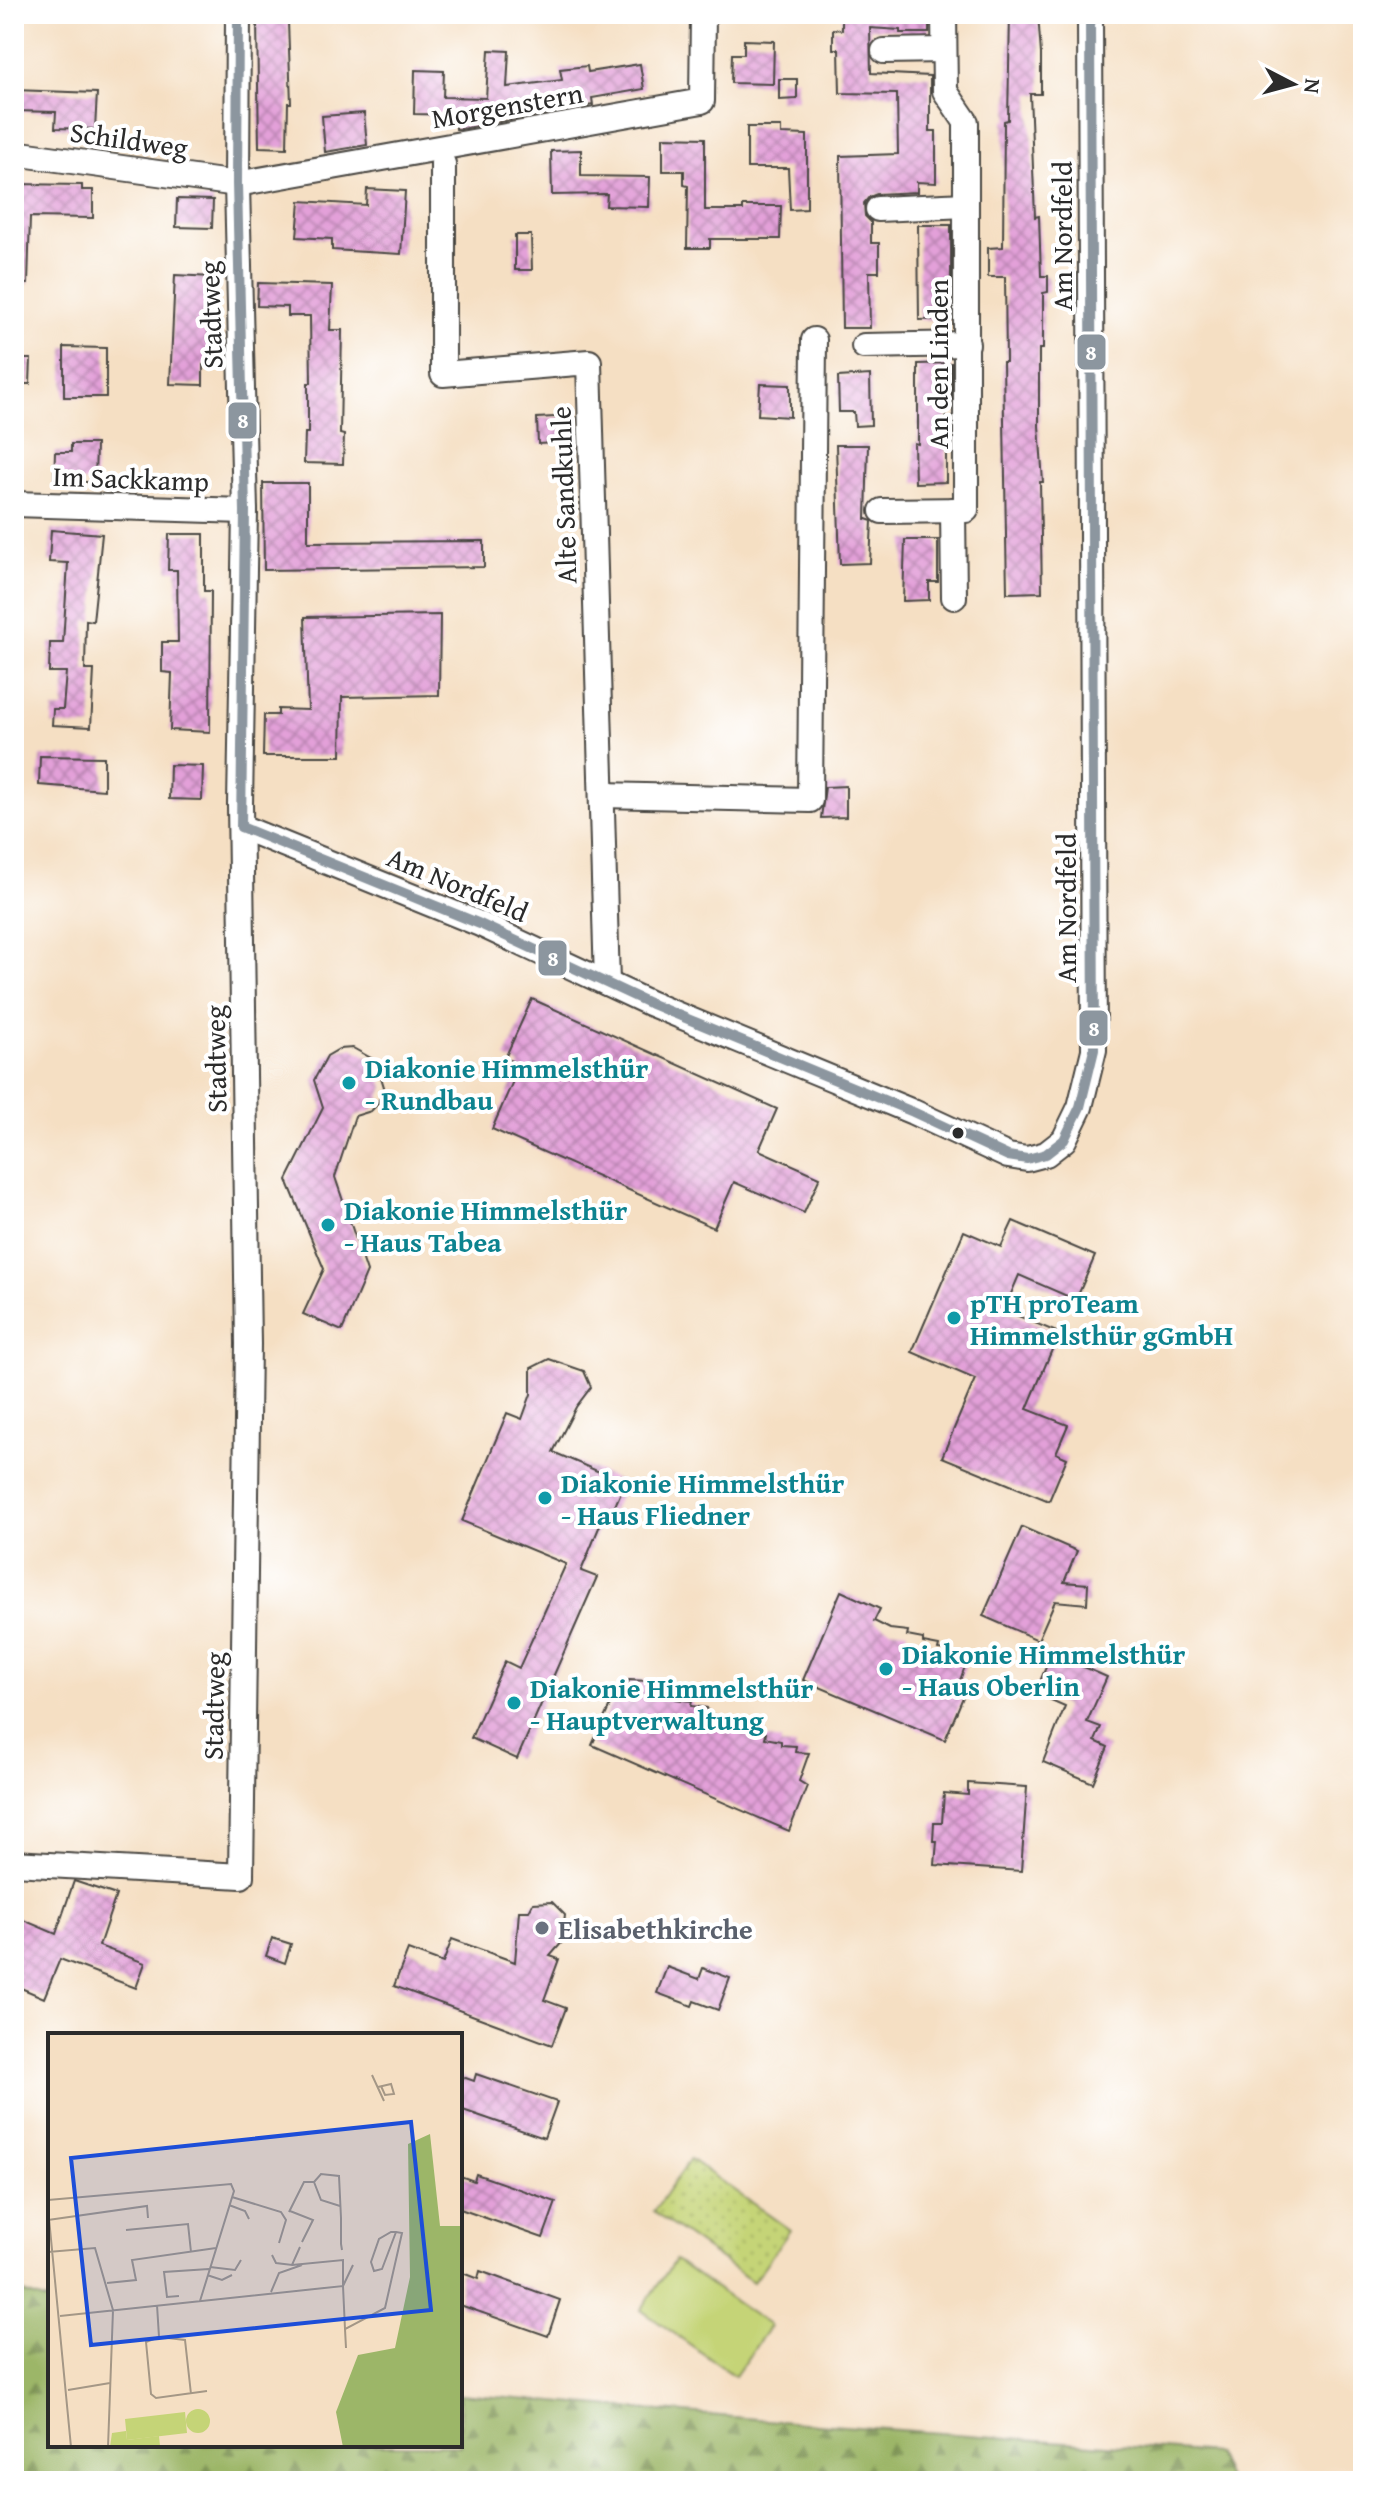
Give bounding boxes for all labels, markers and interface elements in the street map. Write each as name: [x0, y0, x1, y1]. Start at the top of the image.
north arrow: [1253, 44, 1333, 124]
street label: Morgenstern: [428, 71, 586, 138]
text: N: [1296, 77, 1330, 95]
street label: Schildweg: [67, 110, 191, 168]
street label: Am Nordfeld: [1041, 161, 1082, 311]
street label: Stadtweg: [188, 260, 232, 370]
street label: An den Linden: [917, 279, 958, 449]
line badge: 8: [1076, 333, 1107, 371]
text: 8: [1085, 336, 1097, 368]
line badge: 8: [227, 401, 258, 440]
text: 8: [237, 404, 249, 436]
street label: Alte Sandkuhle: [539, 405, 587, 585]
street label: Im Sackkamp: [52, 455, 210, 501]
street label: Am Nordfeld: [1045, 833, 1086, 983]
street label: Am Nordfeld: [381, 836, 535, 932]
line badge: 8: [537, 939, 568, 977]
text: 8: [547, 942, 559, 974]
street label: Stadtweg: [194, 1005, 236, 1113]
line badge: 8: [1078, 1009, 1109, 1047]
text: 8: [1088, 1012, 1100, 1044]
place label: Diakonie Himmelsthür - Rundbau: [365, 1047, 648, 1120]
marker: Diakonie Himmelsthür - Rundbau: [340, 1074, 358, 1092]
unlabelled marker: [950, 1125, 966, 1141]
place label: Diakonie Himmelsthür - Haus Tabea: [344, 1189, 627, 1262]
marker: Diakonie Himmelsthür - Haus Tabea: [319, 1216, 337, 1234]
place label: pTH proTeam Himmelsthür gGmbH: [970, 1282, 1233, 1355]
marker: pTH proTeam Himmelsthür gGmbH: [945, 1309, 963, 1327]
place label: Diakonie Himmelsthür - Haus Fliedner: [561, 1462, 844, 1535]
marker: Diakonie Himmelsthür - Haus Fliedner: [536, 1489, 554, 1507]
place label: Diakonie Himmelsthür - Haus Oberlin: [902, 1633, 1185, 1706]
street label: Stadtweg: [192, 1652, 234, 1760]
marker: Diakonie Himmelsthür - Haus Oberlin: [877, 1660, 895, 1678]
place label: Diakonie Himmelsthür - Hauptverwaltung: [530, 1667, 813, 1740]
marker: Diakonie Himmelsthür - Hauptverwaltung: [505, 1694, 523, 1712]
place label: Elisabethkirche: [558, 1908, 753, 1949]
marker: Elisabethkirche: [533, 1919, 551, 1937]
inset map: [48, 2033, 462, 2447]

